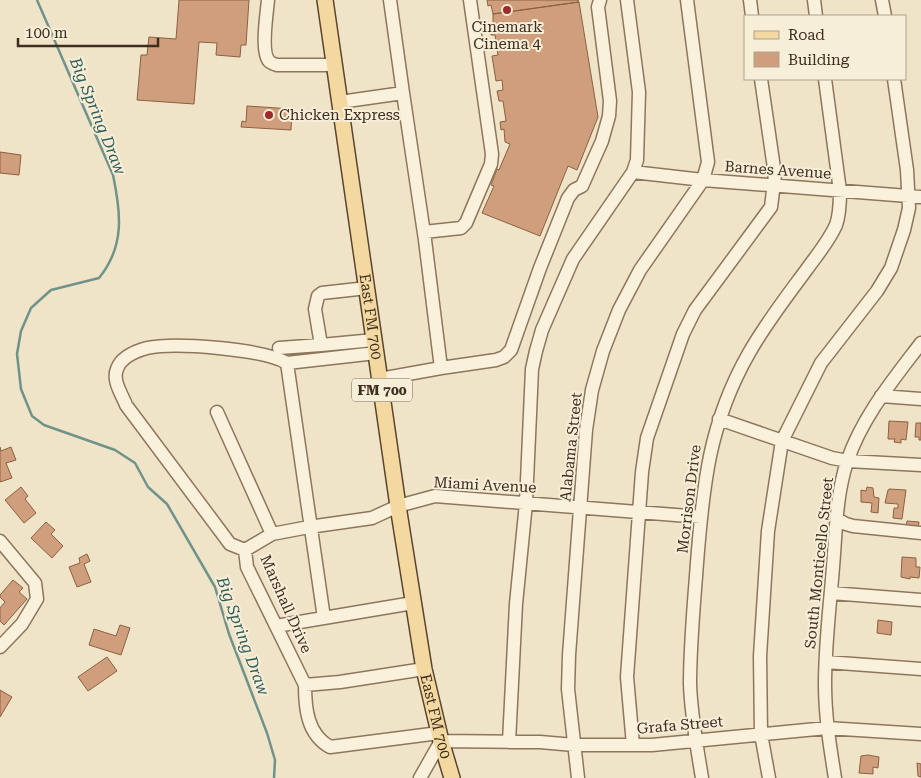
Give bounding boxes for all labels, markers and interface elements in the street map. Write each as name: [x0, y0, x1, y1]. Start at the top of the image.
marker: Cinemark Cinema 4: [501, 4, 513, 16]
scale bar: [18, 15, 158, 47]
legend: [744, 15, 906, 80]
place label: Cinemark Cinema 4: [471, 18, 543, 53]
text: 100 m: [25, 24, 68, 42]
text: Road: [788, 26, 825, 44]
text: Building: [788, 51, 850, 69]
water label: Big Spring Draw: [65, 54, 130, 178]
place label: Chicken Express: [279, 106, 400, 124]
marker: Chicken Express: [263, 109, 275, 121]
street label: Barnes Avenue: [724, 157, 832, 183]
street label: East FM 700: [356, 273, 386, 361]
road number: FM 700: [352, 378, 412, 402]
street label: Alabama Street: [556, 391, 586, 503]
street label: Morrison Drive: [673, 444, 705, 554]
street label: Miami Avenue: [433, 473, 537, 497]
street label: South Monticello Street: [801, 476, 837, 650]
street label: Marshall Drive: [256, 552, 316, 656]
water label: Big Spring Draw: [212, 573, 273, 698]
street label: East FM 700: [416, 672, 455, 761]
street label: Grafa Street: [636, 712, 724, 738]

